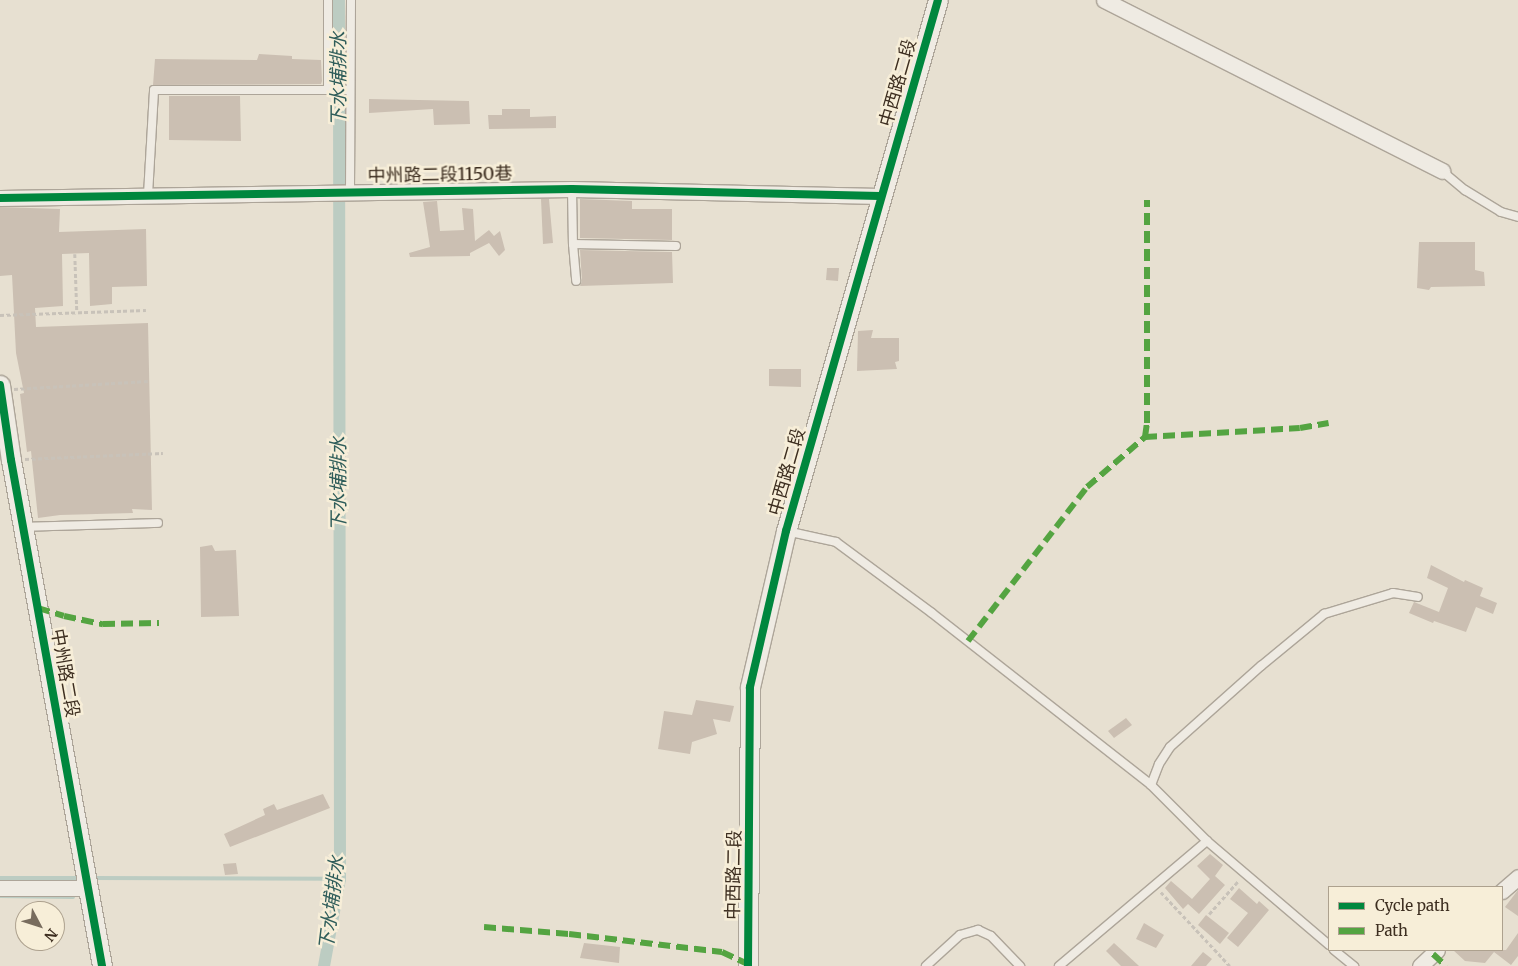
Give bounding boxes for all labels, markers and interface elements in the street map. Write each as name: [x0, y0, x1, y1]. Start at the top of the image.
water label: 下水埔排水: [328, 32, 350, 126]
street label: 中西路二段: [875, 37, 921, 129]
street label: 中州路二段1150巷: [367, 163, 513, 187]
street label: 中西路二段: [764, 426, 810, 518]
water label: 下水埔排水: [328, 437, 350, 531]
street label: 中州路二段: [47, 627, 83, 719]
street label: 中西路二段: [722, 830, 746, 920]
water label: 下水埔排水: [315, 854, 349, 952]
legend: [1328, 886, 1503, 951]
text: Cycle path: [1375, 896, 1450, 915]
north arrow: [15, 901, 65, 951]
text: Path: [1375, 921, 1408, 940]
text: N: [40, 925, 61, 945]

